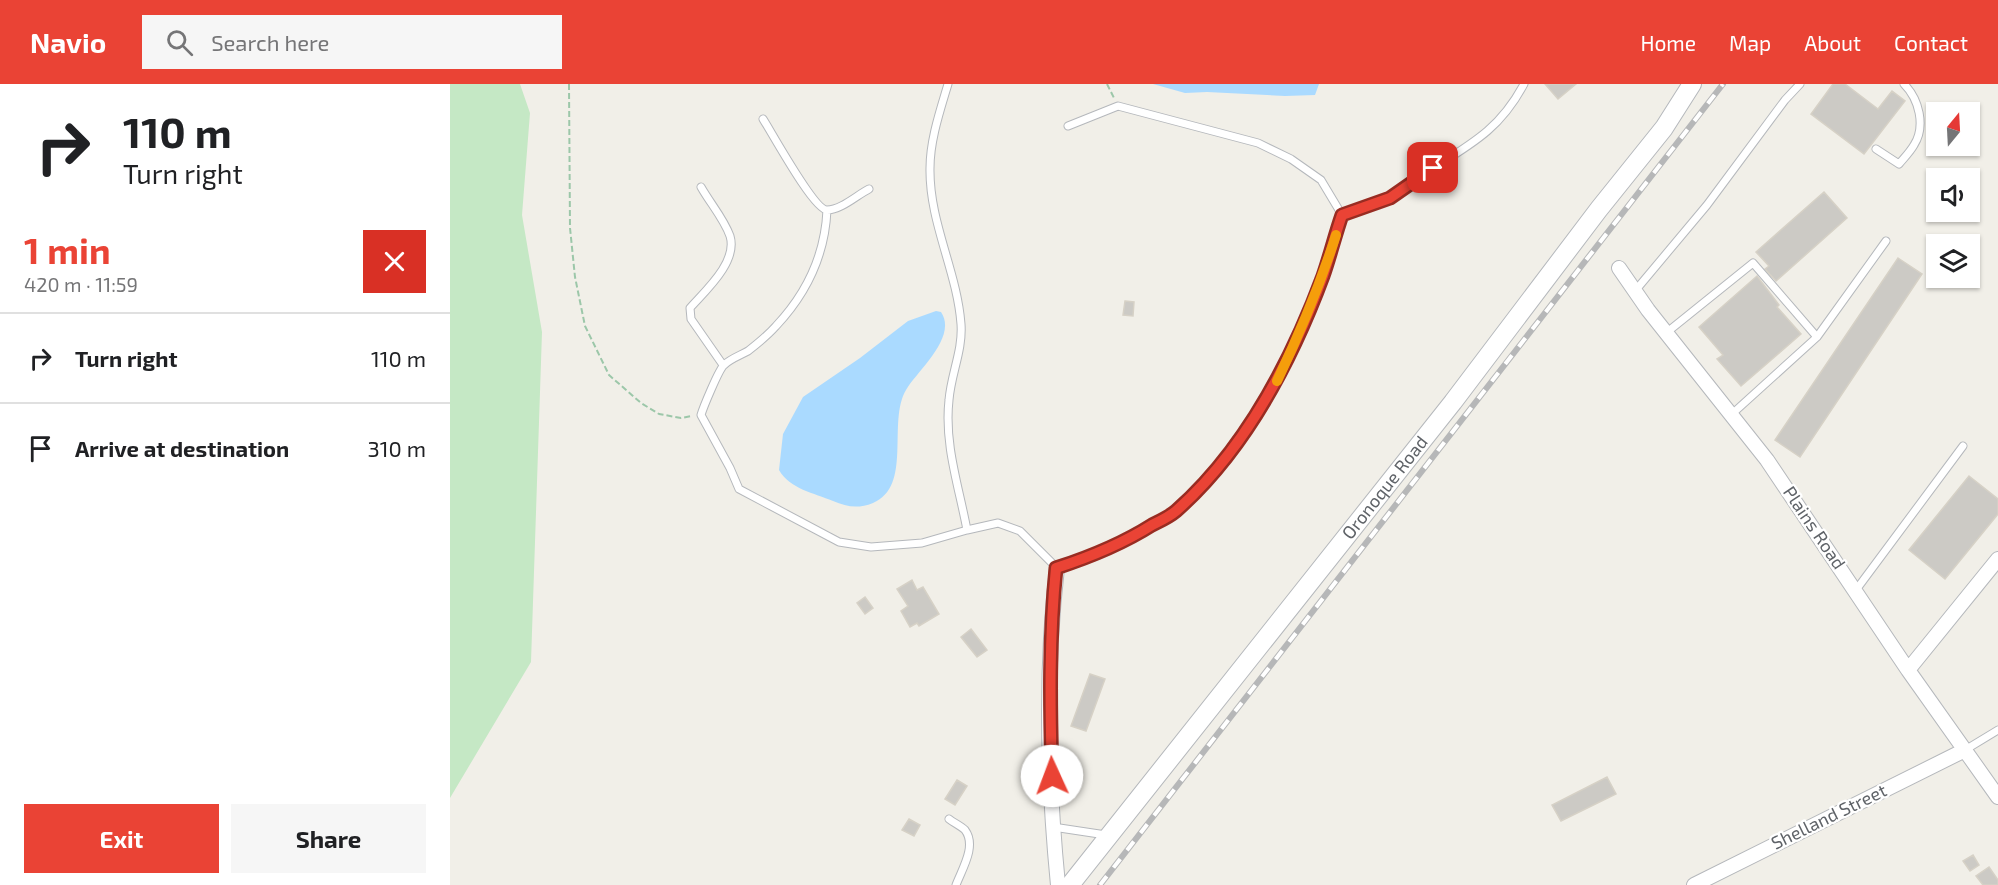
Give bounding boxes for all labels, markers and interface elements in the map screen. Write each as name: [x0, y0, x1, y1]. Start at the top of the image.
search box: [142, 15, 562, 69]
text: Navio: [30, 25, 106, 59]
icon: search: [163, 26, 196, 59]
text: Search here: [211, 29, 329, 55]
text: Home: [1640, 30, 1696, 55]
text: Map: [1729, 30, 1771, 55]
text: About: [1804, 30, 1861, 55]
text: Contact: [1894, 30, 1968, 55]
north arrow: [1926, 102, 1980, 156]
map controls: [1926, 102, 1980, 288]
text: 110 m: [123, 106, 232, 156]
icon: right: [24, 108, 102, 186]
pin: [1407, 142, 1458, 193]
icon: arrive: [1416, 151, 1449, 184]
text: Turn right: [123, 157, 243, 189]
button: sound: [1926, 168, 1980, 222]
text: 1 min: [24, 228, 111, 271]
button: close: [363, 230, 426, 293]
button: layers: [1926, 234, 1980, 288]
text: 420 m · 11:59: [24, 272, 138, 296]
icon: right: [24, 342, 57, 375]
text: Turn right: [75, 345, 177, 371]
text: 110 m: [371, 345, 426, 371]
street label: Oronoque Road: [1337, 431, 1432, 543]
icon: arrive: [24, 432, 57, 465]
text: Arrive at destination: [75, 435, 289, 461]
text: 310 m: [368, 435, 426, 461]
street label: Plains Road: [1779, 482, 1851, 573]
position arrow: [1020, 744, 1084, 808]
street label: Shelland Street: [1767, 779, 1890, 854]
button: Exit: [24, 804, 219, 873]
button: Share: [231, 804, 426, 873]

